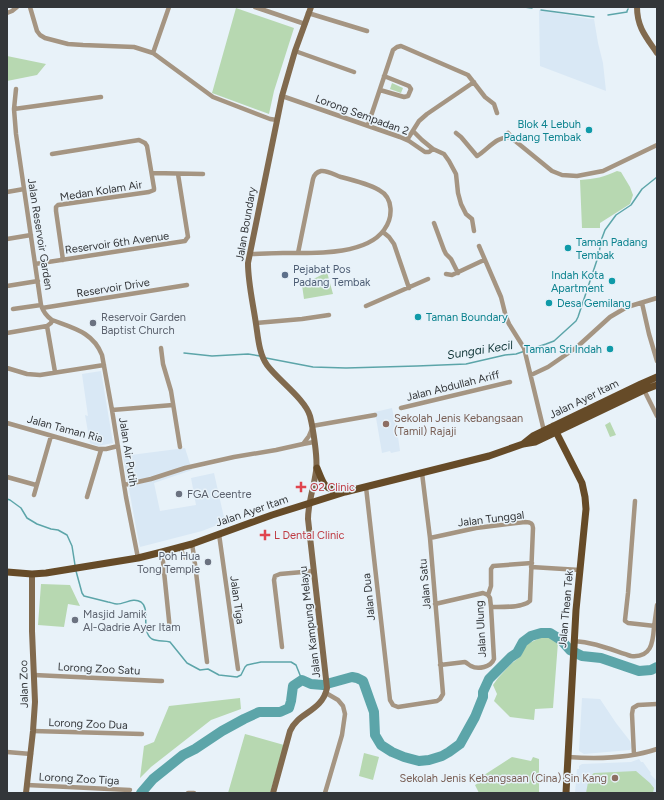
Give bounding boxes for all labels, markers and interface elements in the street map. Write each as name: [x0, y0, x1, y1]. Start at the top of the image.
street label: Lorong Sempadan 2: [313, 92, 411, 138]
place label: Blok 4 Lebuh Padang Tembak: [504, 118, 582, 144]
marker: Blok 4 Lebuh Padang Tembak: [584, 125, 594, 135]
street label: Jalan Reservoir Garden: [25, 177, 55, 291]
street label: Medan Kolam Air: [59, 178, 143, 204]
street label: Jalan Boundary: [233, 186, 259, 262]
street label: Reservoir 6th Avenue: [64, 229, 170, 257]
place label: Taman Padang Tembak: [576, 236, 647, 262]
marker: Taman Padang Tembak: [563, 243, 573, 253]
place label: Pejabat Pos Padang Tembak: [293, 263, 371, 289]
place label: Indah Kota Apartment: [551, 269, 604, 295]
marker: Pejabat Pos Padang Tembak: [280, 270, 290, 280]
street label: Reservoir Drive: [75, 276, 151, 300]
marker: Indah Kota Apartment: [607, 276, 617, 286]
place label: Desa Gemilang: [557, 297, 631, 310]
marker: Desa Gemilang: [544, 298, 554, 308]
place label: Reservoir Garden Baptist Church: [101, 311, 186, 337]
place label: Taman Boundary: [426, 311, 508, 324]
marker: Taman Boundary: [413, 312, 423, 322]
marker: Reservoir Garden Baptist Church: [88, 318, 98, 328]
water label: Sungai Kecil: [446, 338, 514, 362]
place label: Taman Sri Indah: [524, 343, 602, 356]
marker: Taman Sri Indah: [605, 344, 615, 354]
street label: Jalan Abdullah Ariff: [405, 368, 502, 404]
street label: Jalan Ayer Itam: [547, 377, 621, 421]
place label: Sekolah Jenis Kebangsaan (Tamil) Rajaji: [394, 412, 523, 438]
street label: Jalan Taman Ria: [26, 413, 104, 445]
street label: Jalan Air Putih: [116, 416, 140, 488]
marker: Sekolah Jenis Kebangsaan (Tamil) Rajaji: [381, 419, 391, 429]
marker: O2 Clinic: [295, 481, 307, 493]
place label: O2 Clinic: [310, 481, 355, 494]
place label: FGA Ceentre: [187, 488, 251, 501]
marker: FGA Ceentre: [174, 489, 184, 499]
street label: Jalan Ayer Itam: [214, 493, 290, 529]
street label: Jalan Tunggal: [457, 508, 525, 530]
marker: L Dental Clinic: [259, 529, 271, 541]
place label: L Dental Clinic: [274, 529, 345, 542]
place label: Poh Hua Tong Temple: [137, 550, 200, 576]
marker: Poh Hua Tong Temple: [203, 557, 213, 567]
street label: Jalan Satu: [416, 558, 434, 610]
street label: Jalan Kampung Melayu: [297, 565, 323, 679]
street label: Jalan Thean Tek: [556, 569, 576, 648]
street label: Jalan Dua: [360, 573, 378, 621]
street label: Jalan Tiga: [227, 575, 247, 625]
street label: Jalan Ulung: [473, 600, 489, 658]
place label: Masjid Jamik Al-Qadrie Ayer Itam: [83, 608, 181, 634]
marker: Masjid Jamik Al-Qadrie Ayer Itam: [70, 615, 80, 625]
street label: Jalan Zoo: [17, 660, 31, 708]
street label: Lorong Zoo Satu: [57, 660, 141, 678]
street label: Lorong Zoo Dua: [48, 716, 128, 732]
street label: Lorong Zoo Tiga: [38, 770, 120, 788]
place label: Sekolah Jenis Kebangsaan (Cina) Sin Kang: [399, 772, 607, 785]
marker: Sekolah Jenis Kebangsaan (Cina) Sin Kang: [610, 773, 620, 783]

